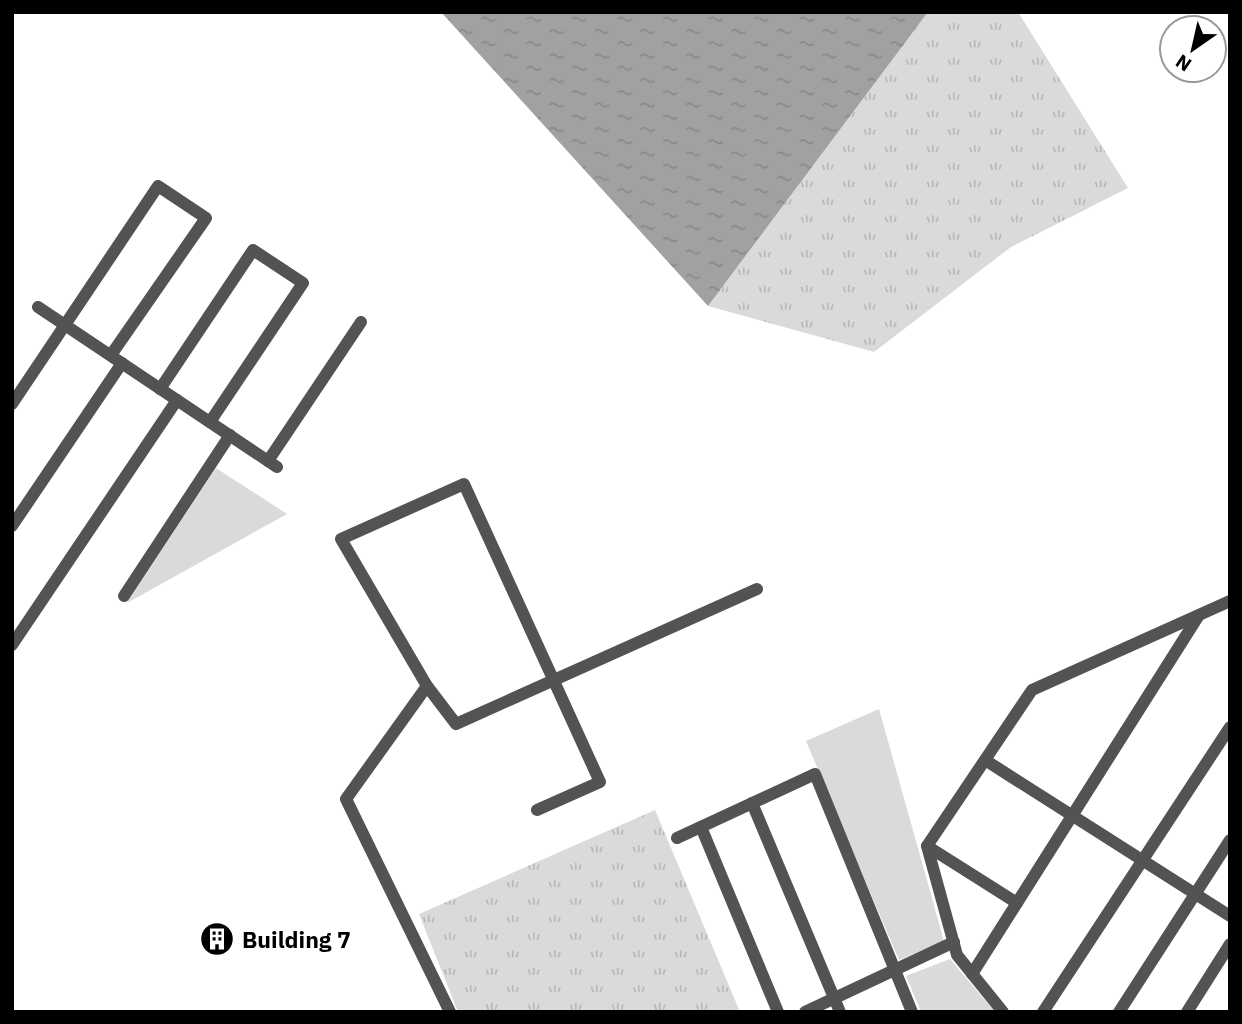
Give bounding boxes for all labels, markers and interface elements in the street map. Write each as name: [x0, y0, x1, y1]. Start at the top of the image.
north arrow: [1158, 14, 1228, 84]
text: N: [1171, 49, 1196, 77]
building icon: Building 7: [198, 920, 236, 958]
place label: Building 7: [242, 924, 351, 954]

